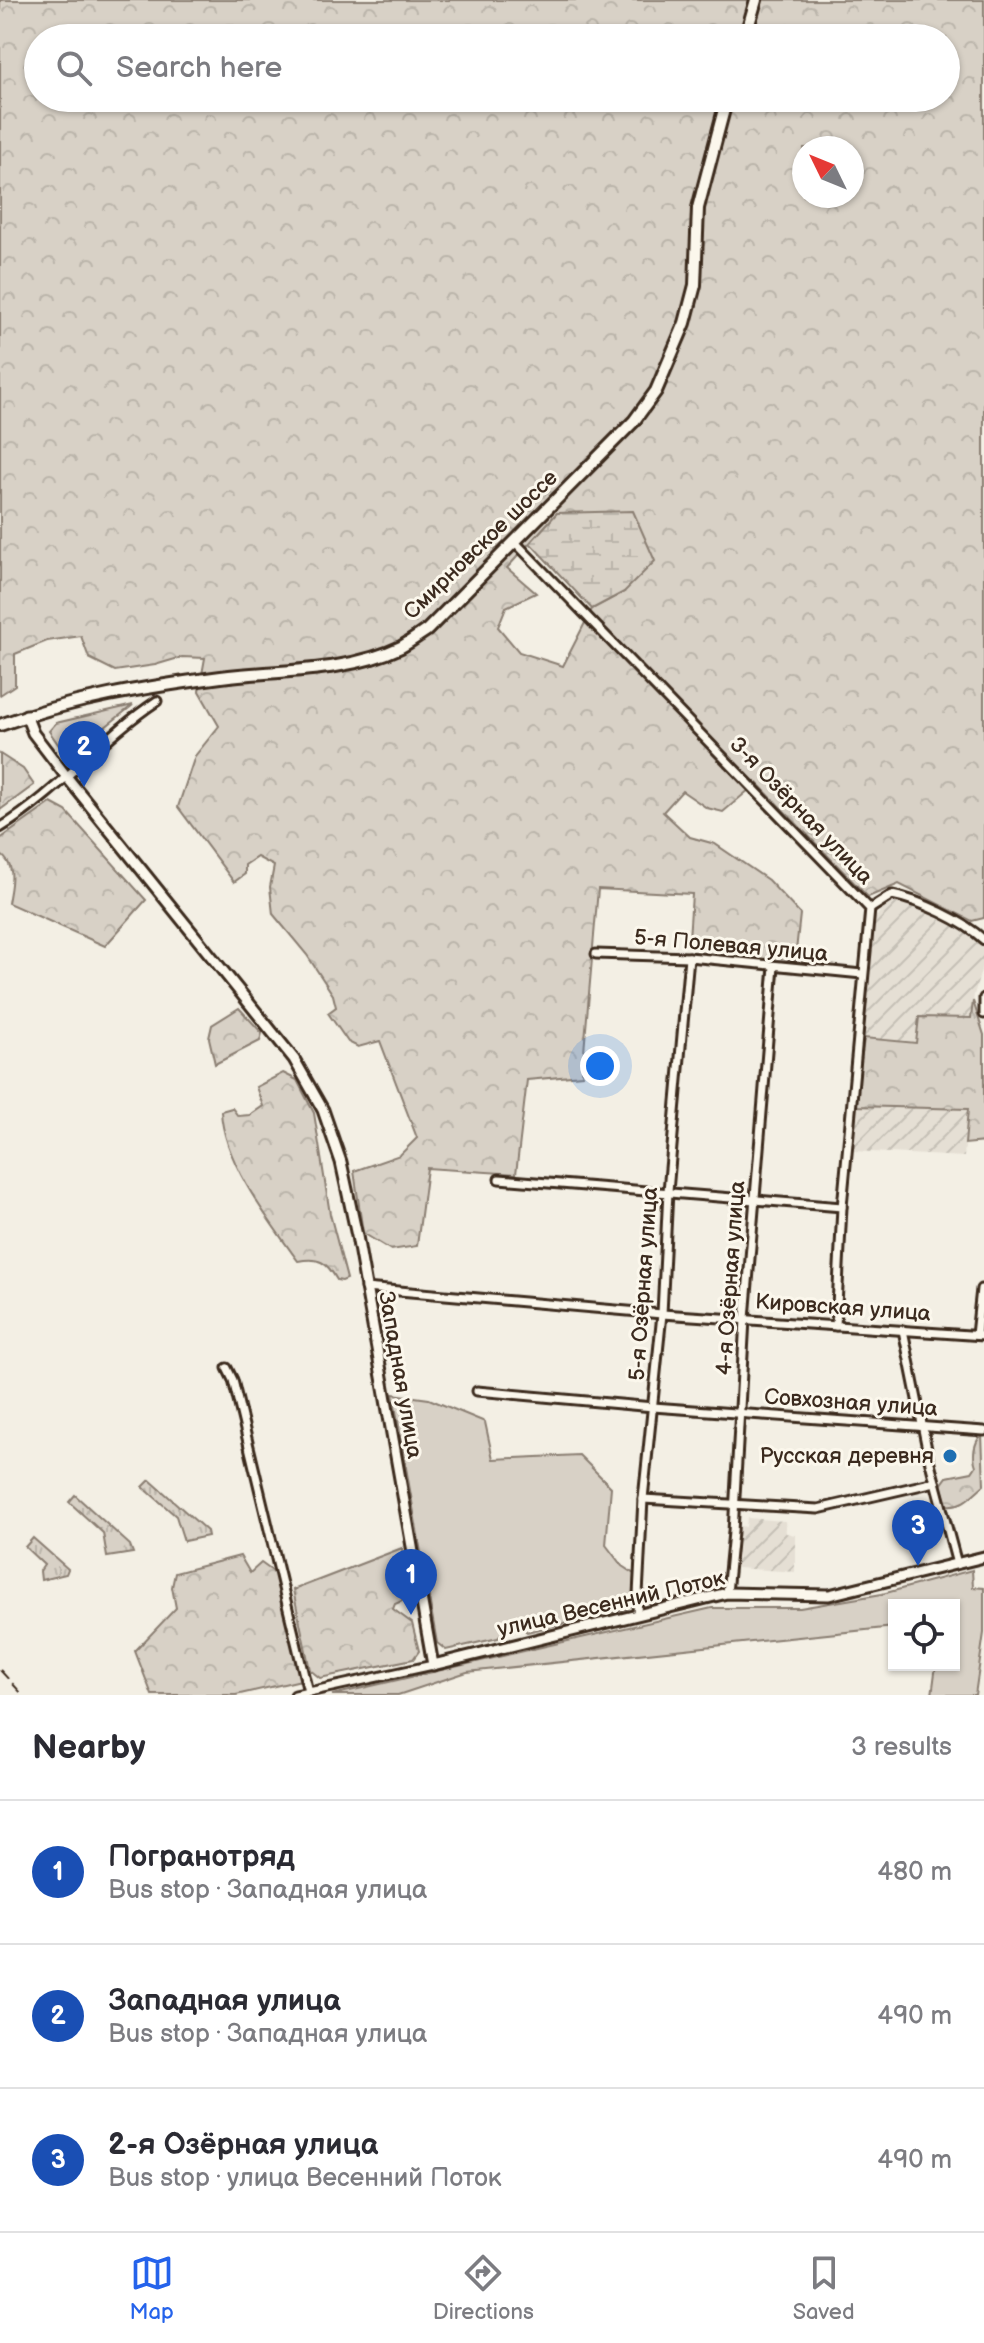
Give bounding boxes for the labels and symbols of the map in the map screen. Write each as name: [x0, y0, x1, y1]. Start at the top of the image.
north arrow: [792, 136, 864, 208]
street label: Смирновское шоссе: [398, 465, 564, 625]
pin: 2: [58, 721, 110, 787]
street label: 3-я Озёрная улица: [724, 731, 878, 891]
street label: 5-я Полевая улица: [633, 924, 829, 968]
your location: [580, 1046, 620, 1086]
street label: 4-я Озёрная улица: [711, 1180, 751, 1376]
street label: 5-я Озёрная улица: [624, 1186, 664, 1382]
street label: Кировская улица: [754, 1288, 932, 1328]
street label: Западная улица: [372, 1289, 428, 1461]
street label: Совхозная улица: [763, 1383, 939, 1423]
place label: Русская деревня: [759, 1443, 934, 1470]
marker: Русская деревня: [941, 1447, 959, 1465]
pin: 3: [892, 1500, 944, 1566]
pin: 1: [385, 1549, 437, 1615]
street label: улица Весенний Поток: [495, 1565, 727, 1643]

